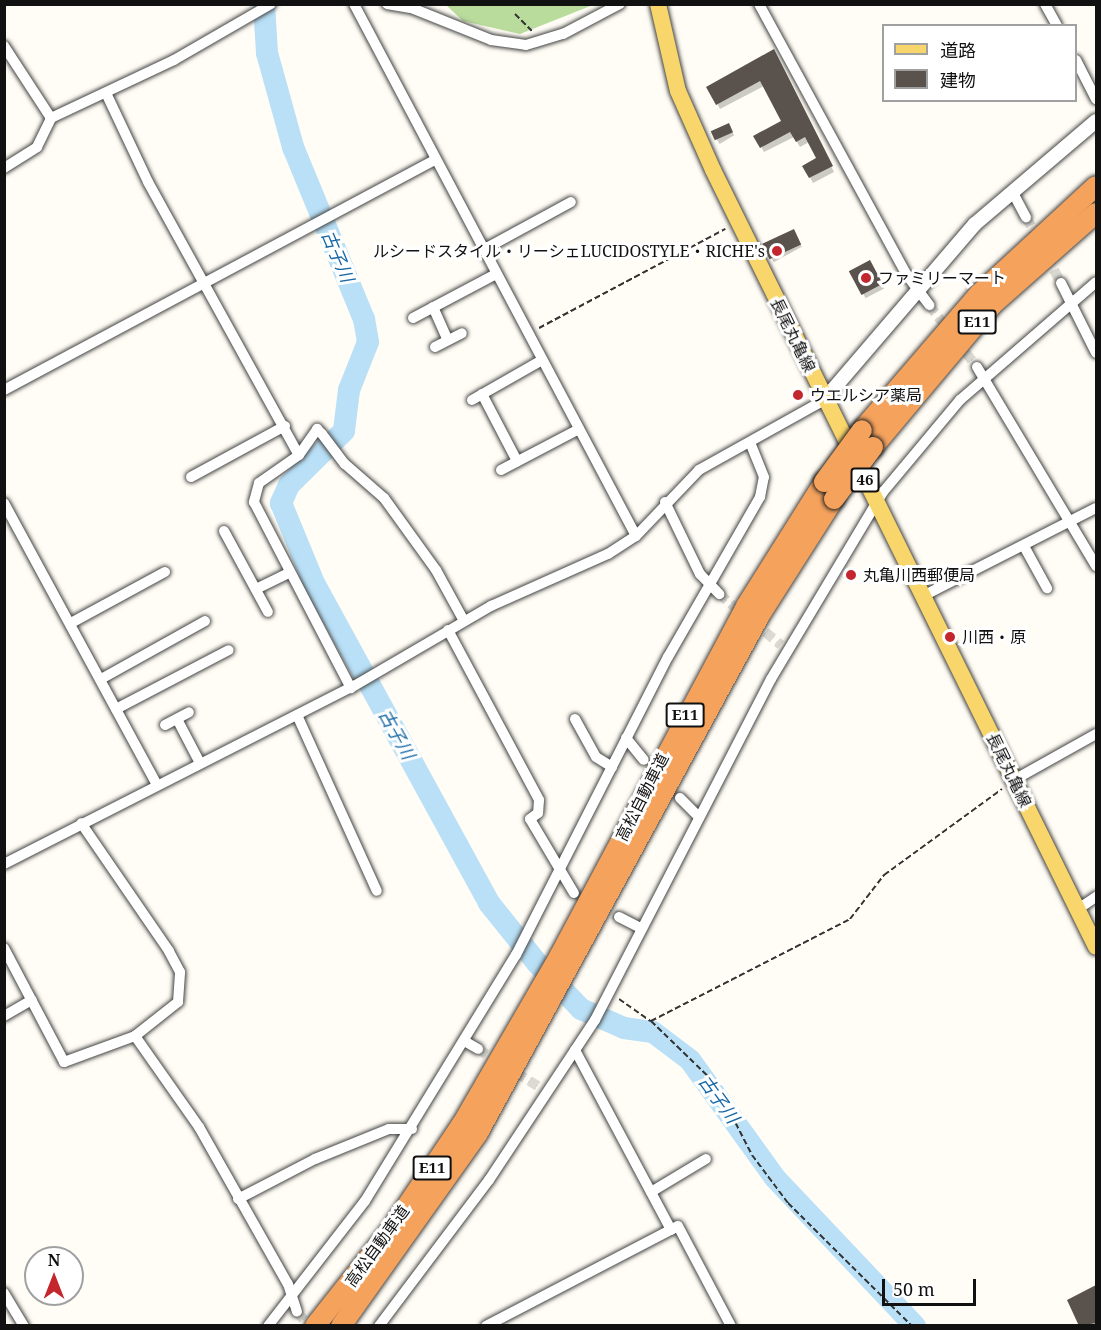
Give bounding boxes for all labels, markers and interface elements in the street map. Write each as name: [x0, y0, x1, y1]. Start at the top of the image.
legend: [882, 24, 1077, 102]
text: 道路: [940, 38, 976, 62]
text: 建物: [940, 68, 976, 92]
water label: 古子川: [318, 227, 358, 285]
place label: ルシードスタイル・リーシェLUCIDOSTYLE・RICHE's: [373, 241, 765, 261]
marker: ルシードスタイル・リーシェLUCIDOSTYLE・RICHE's: [770, 244, 784, 258]
place label: ファミリーマート: [878, 268, 1006, 288]
marker: ファミリーマート: [859, 271, 873, 285]
street label: 長尾丸亀線: [767, 295, 819, 375]
road number: E11: [958, 310, 996, 334]
place label: ウエルシア薬局: [810, 385, 922, 405]
marker: ウエルシア薬局: [791, 388, 805, 402]
road number: 46: [850, 468, 880, 492]
place label: 丸亀川西郵便局: [863, 565, 975, 585]
marker: 丸亀川西郵便局: [844, 568, 858, 582]
place label: 川西・原: [962, 627, 1026, 647]
marker: 川西・原: [943, 630, 957, 644]
road number: E11: [666, 703, 704, 727]
water label: 古子川: [374, 705, 420, 763]
street label: 長尾丸亀線: [983, 730, 1035, 810]
street label: 高松自動車道: [612, 750, 672, 844]
water label: 古子川: [694, 1071, 744, 1127]
road number: E11: [412, 1156, 452, 1180]
street label: 高松自動車道: [341, 1202, 413, 1290]
north arrow: [24, 1246, 84, 1306]
text: N: [48, 1249, 60, 1271]
scale bar: [885, 1267, 980, 1305]
text: 50 m: [893, 1277, 935, 1301]

